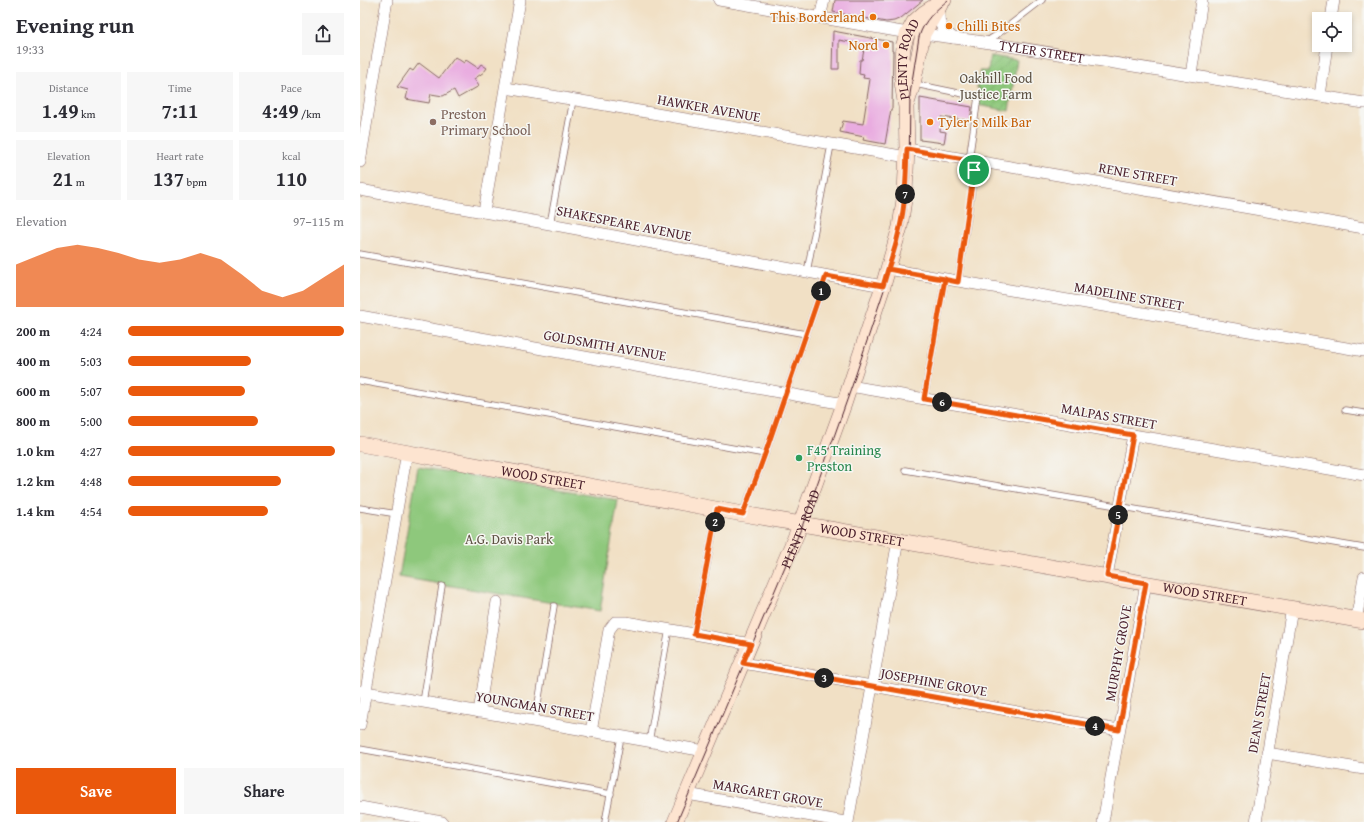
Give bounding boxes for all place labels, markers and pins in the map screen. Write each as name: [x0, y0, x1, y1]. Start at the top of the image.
place label: This Borderland: [770, 7, 866, 27]
marker: This Borderland: [868, 12, 878, 22]
place label: Chilli Bites: [957, 16, 1020, 36]
marker: Chilli Bites: [944, 21, 954, 31]
place label: Nord: [849, 35, 879, 55]
marker: Nord: [881, 40, 891, 50]
place label: Preston Primary School: [441, 104, 531, 140]
place label: Tyler's Milk Bar: [938, 112, 1031, 132]
marker: Preston Primary School: [428, 117, 438, 127]
marker: Tyler's Milk Bar: [925, 117, 935, 127]
pin: [957, 153, 991, 187]
pin: 7: [895, 184, 915, 204]
pin: 1: [811, 281, 831, 301]
pin: 6: [932, 392, 952, 412]
place label: F45 Training Preston: [807, 440, 881, 476]
marker: F45 Training Preston: [794, 453, 804, 463]
pin: 5: [1108, 505, 1128, 525]
pin: 2: [705, 512, 725, 532]
pin: 3: [814, 668, 834, 688]
pin: 4: [1085, 716, 1105, 736]

